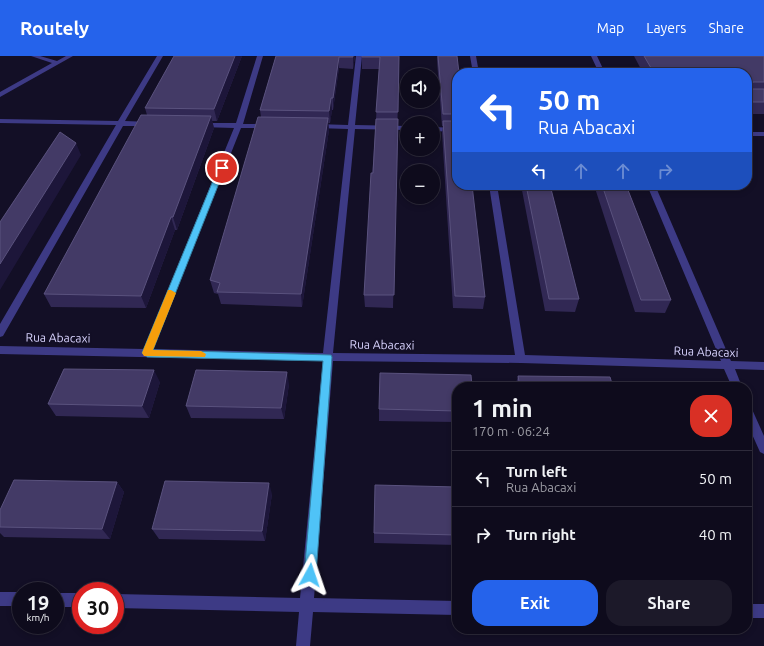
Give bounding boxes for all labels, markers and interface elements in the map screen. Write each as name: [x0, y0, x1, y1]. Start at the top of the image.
text: Routely: [20, 17, 89, 39]
text: Map: [597, 20, 624, 36]
text: Layers: [646, 20, 686, 36]
text: Share: [708, 20, 744, 36]
map controls: [400, 68, 440, 204]
button: sound: [400, 68, 440, 108]
icon: left: [472, 84, 524, 136]
text: 50 m: [538, 84, 600, 115]
button: +: [400, 116, 440, 156]
text: Rua Abacaxi: [538, 117, 635, 137]
pin: [205, 151, 239, 185]
icon: arrive: [211, 157, 233, 179]
icon: left: [528, 160, 550, 182]
icon: ahead: [570, 160, 592, 182]
icon: ahead: [612, 160, 634, 182]
icon: right: [654, 160, 676, 182]
button: −: [400, 164, 440, 204]
street label: Rua Abacaxi: [25, 330, 91, 345]
street label: Rua Abacaxi: [349, 337, 415, 352]
street label: Rua Abacaxi: [673, 344, 739, 359]
text: 1 min: [472, 395, 533, 422]
button: close: [690, 395, 732, 437]
text: 170 m · 06:24: [472, 424, 550, 438]
text: Turn left: [506, 463, 567, 480]
icon: left: [472, 468, 494, 490]
text: 50 m: [699, 470, 732, 487]
text: Rua Abacaxi: [506, 480, 576, 494]
icon: right: [472, 524, 494, 546]
text: Turn right: [506, 526, 576, 543]
text: 40 m: [699, 526, 732, 543]
position arrow: [289, 554, 331, 596]
button: Exit: [472, 580, 598, 626]
button: Share: [606, 580, 732, 626]
speed limit sign: 30: [72, 582, 124, 634]
text: 19: [27, 591, 49, 614]
text: km/h: [26, 612, 50, 623]

